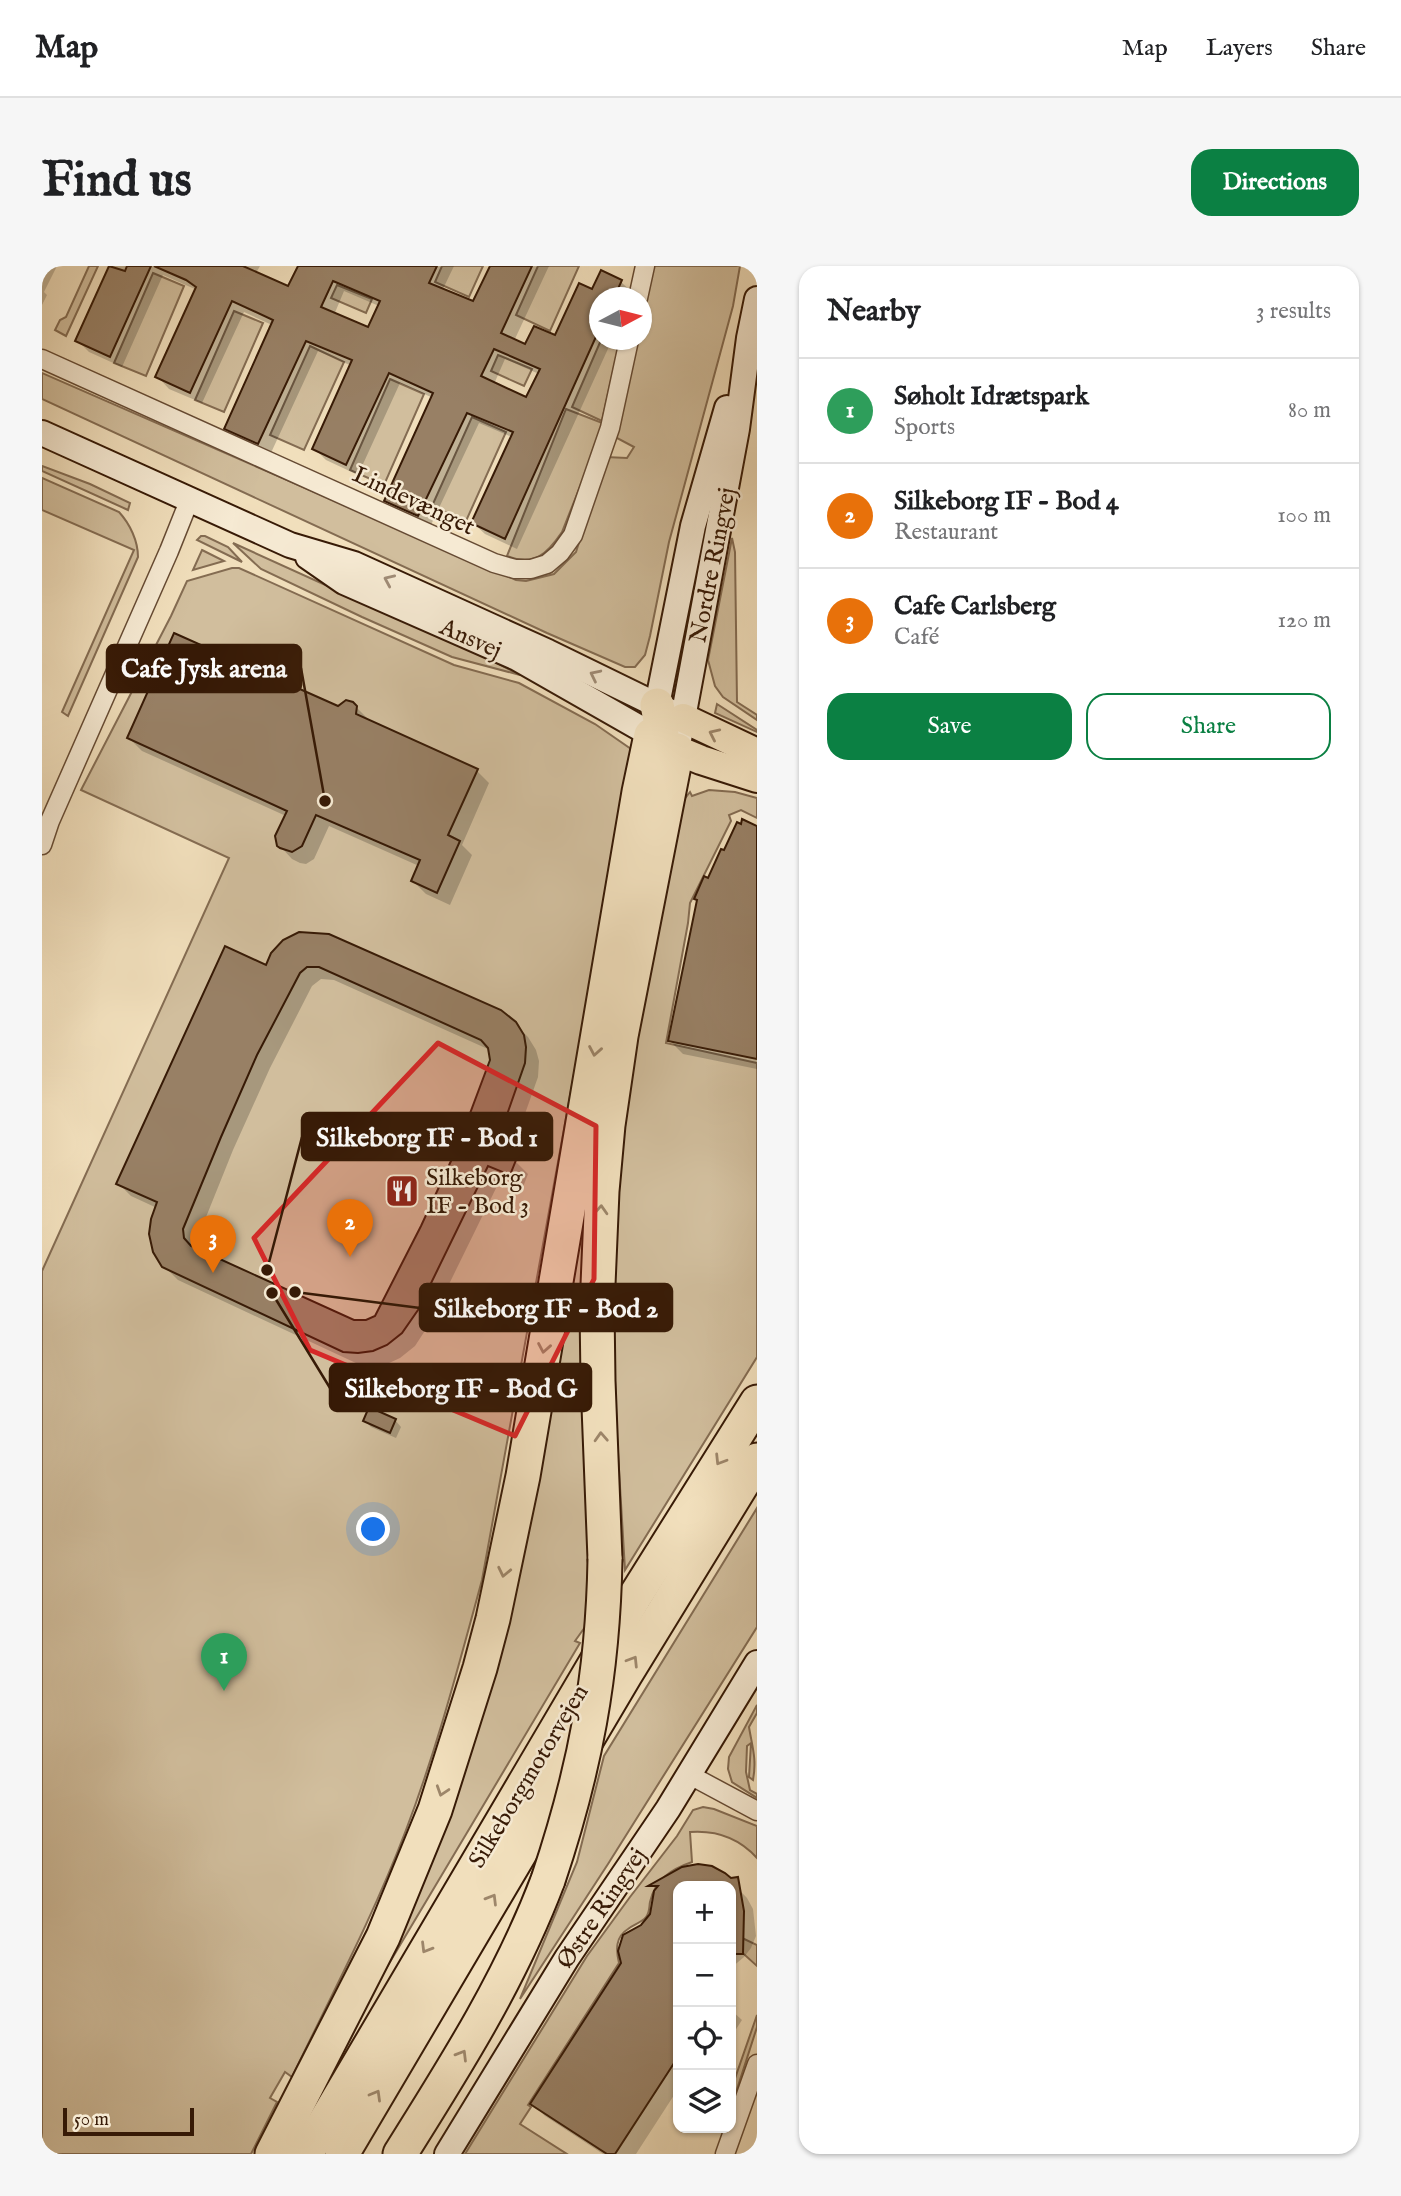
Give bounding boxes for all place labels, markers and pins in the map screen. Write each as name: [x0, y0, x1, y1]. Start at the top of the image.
callout: Cafe Jysk arena: [107, 645, 301, 692]
callout: Silkeborg IF - Bod 1: [302, 1113, 552, 1160]
place label: Silkeborg IF - Bod 3: [426, 1163, 529, 1222]
restaurant icon: Silkeborg IF - Bod 3: [383, 1172, 421, 1210]
pin: 2: [327, 1199, 373, 1257]
pin: 3: [190, 1215, 236, 1273]
callout: Silkeborg IF - Bod 2: [420, 1284, 672, 1331]
callout: Silkeborg IF - Bod G: [330, 1364, 591, 1411]
pin: 1: [201, 1633, 247, 1691]

